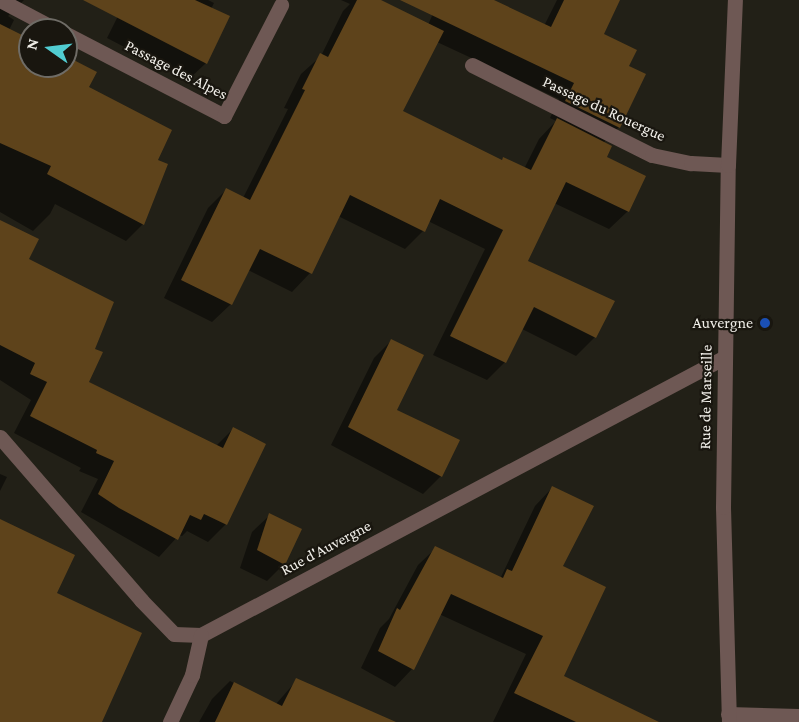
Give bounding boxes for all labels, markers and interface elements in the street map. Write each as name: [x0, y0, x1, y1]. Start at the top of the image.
north arrow: [18, 18, 78, 78]
street label: Passage des Alpes: [121, 36, 231, 104]
text: N: [22, 37, 42, 51]
street label: Passage du Rouergue: [539, 72, 669, 146]
place label: Auvergne: [693, 313, 753, 333]
marker: Auvergne: [758, 316, 772, 330]
street label: Rue de Marseille: [695, 344, 717, 450]
street label: Rue d'Auvergne: [278, 516, 374, 580]

